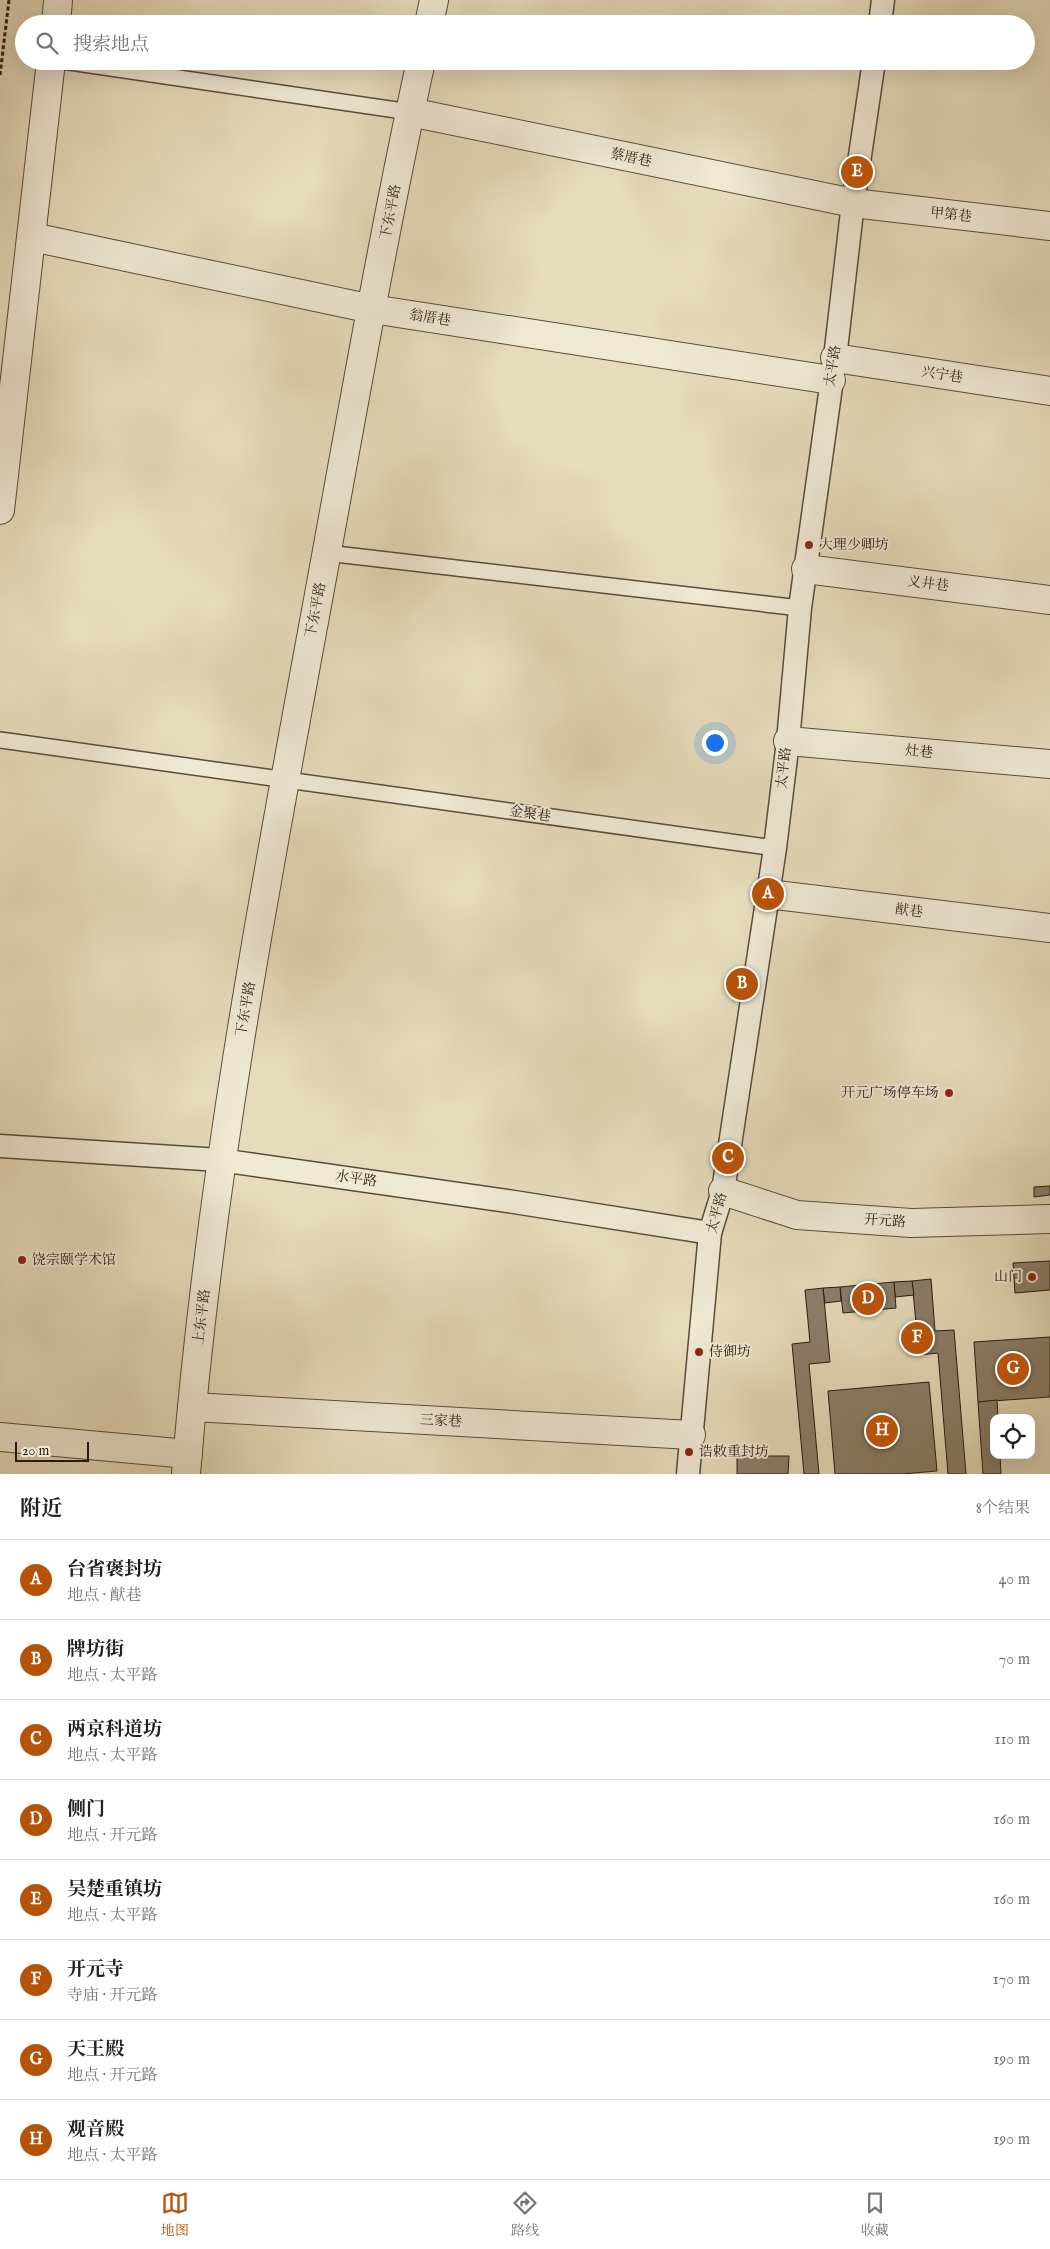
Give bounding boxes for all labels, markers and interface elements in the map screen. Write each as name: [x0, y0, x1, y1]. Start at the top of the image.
search box: [15, 15, 1035, 70]
icon: search: [33, 29, 61, 57]
text: 搜索地点: [73, 33, 149, 57]
street label: 蔡厝巷: [609, 145, 653, 171]
pin: E: [841, 153, 873, 191]
street label: 下东平路: [377, 183, 405, 241]
street label: 甲第巷: [929, 204, 973, 226]
street label: 翁厝巷: [408, 306, 452, 330]
street label: 太平路: [821, 344, 845, 388]
street label: 兴宁巷: [920, 363, 964, 387]
place label: 大理少卿坊: [819, 536, 889, 554]
marker: 大理少卿坊: [803, 539, 815, 551]
street label: 义井巷: [906, 573, 950, 595]
street label: 下东平路: [302, 581, 330, 639]
your location: [702, 730, 728, 756]
street label: 灶巷: [904, 742, 934, 762]
street label: 太平路: [773, 746, 795, 790]
street label: 金聚巷: [508, 802, 552, 826]
pin: A: [752, 875, 784, 913]
street label: 猷巷: [894, 900, 924, 922]
pin: B: [726, 965, 758, 1003]
street label: 下东平路: [232, 980, 260, 1038]
place label: 开元广场停车场: [841, 1084, 939, 1102]
marker: 开元广场停车场: [943, 1087, 955, 1099]
pin: C: [712, 1139, 744, 1177]
street label: 水平路: [334, 1167, 378, 1191]
street label: 太平路: [703, 1190, 731, 1236]
street label: 开元路: [863, 1211, 907, 1231]
place label: 饶宗颐学术馆: [32, 1251, 116, 1269]
marker: 饶宗颐学术馆: [16, 1254, 28, 1266]
place label: 山门: [994, 1268, 1022, 1286]
marker: 山门: [1026, 1271, 1038, 1283]
pin: D: [852, 1280, 884, 1318]
street label: 上东平路: [190, 1288, 214, 1346]
pin: F: [901, 1319, 933, 1357]
place label: 侍御坊: [709, 1343, 751, 1361]
marker: 侍御坊: [693, 1346, 705, 1358]
pin: G: [997, 1350, 1029, 1388]
street label: 三家巷: [420, 1411, 462, 1431]
pin: H: [866, 1412, 898, 1450]
map controls: [990, 1414, 1035, 1459]
button: locate: [990, 1414, 1035, 1459]
scale bar: [15, 1439, 89, 1462]
text: 20 m: [22, 1442, 49, 1460]
place label: 诰敕重封坊: [699, 1443, 769, 1461]
marker: 诰敕重封坊: [683, 1446, 695, 1458]
text: 附近: [20, 1496, 62, 1523]
text: 8个结果: [976, 1499, 1030, 1519]
text: 台省褒封坊: [67, 1558, 162, 1582]
text: A: [31, 1570, 41, 1590]
text: 40 m: [998, 1570, 1030, 1590]
text: 地点 · 猷巷: [67, 1586, 142, 1606]
text: 牌坊街: [67, 1638, 124, 1662]
text: B: [31, 1650, 41, 1670]
text: 70 m: [999, 1650, 1030, 1670]
text: 地点 · 太平路: [67, 1666, 158, 1686]
text: 两京科道坊: [67, 1718, 162, 1742]
text: C: [30, 1730, 42, 1750]
text: 110 m: [994, 1730, 1030, 1750]
text: 地点 · 太平路: [67, 1746, 158, 1766]
text: 侧门: [67, 1798, 105, 1822]
text: D: [30, 1810, 42, 1830]
text: 160 m: [994, 1810, 1030, 1830]
text: 地点 · 开元路: [67, 1826, 158, 1846]
text: 吴楚重镇坊: [67, 1878, 162, 1902]
text: E: [30, 1890, 42, 1910]
text: 160 m: [994, 1890, 1030, 1910]
text: 地点 · 太平路: [67, 1906, 158, 1926]
text: 开元寺: [67, 1958, 124, 1982]
text: F: [31, 1970, 41, 1990]
text: 170 m: [993, 1970, 1030, 1990]
text: 寺庙 · 开元路: [67, 1986, 158, 2006]
text: 天王殿: [67, 2038, 124, 2062]
text: G: [30, 2050, 42, 2070]
text: 190 m: [993, 2050, 1030, 2070]
text: 地点 · 开元路: [67, 2066, 158, 2086]
text: 观音殿: [67, 2118, 124, 2142]
text: H: [29, 2130, 43, 2150]
text: 190 m: [993, 2130, 1030, 2150]
text: 地点 · 太平路: [67, 2146, 158, 2166]
tab: 地图: [161, 2189, 189, 2240]
tab: 路线: [511, 2189, 539, 2240]
tab: 收藏: [861, 2189, 889, 2240]

